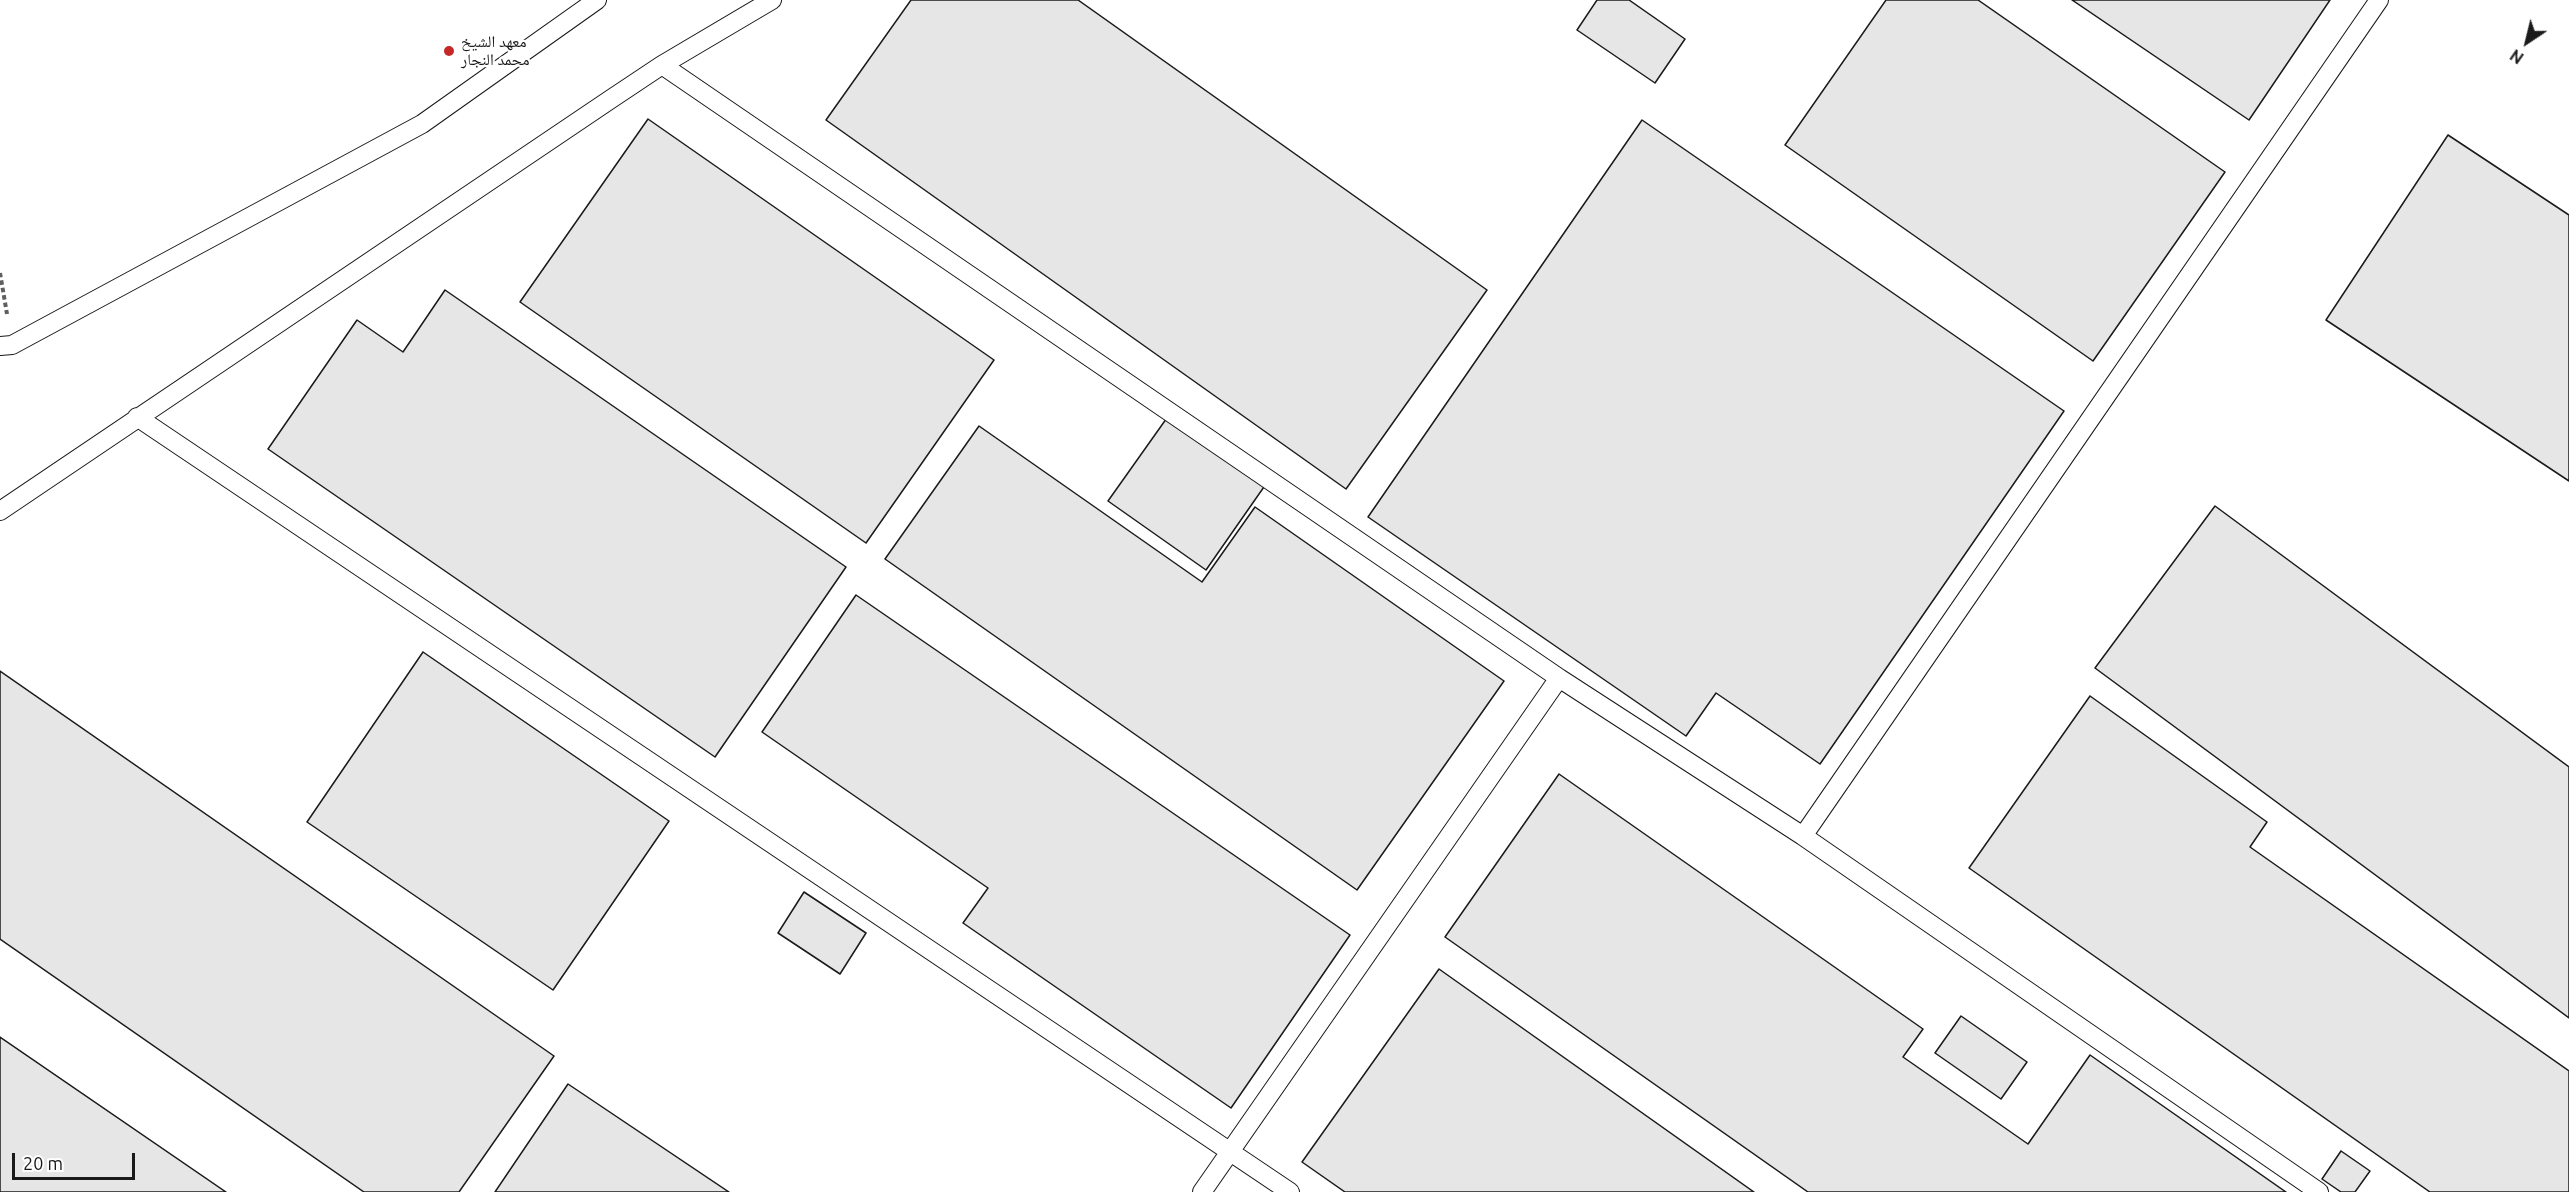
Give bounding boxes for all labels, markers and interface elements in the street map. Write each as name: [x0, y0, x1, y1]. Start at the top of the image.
north arrow: [2497, 12, 2557, 72]
place label: معهد الشيخ محمد النجار: [461, 32, 530, 70]
marker: معهد الشيخ محمد النجار: [442, 44, 456, 58]
text: N: [2507, 46, 2527, 68]
scale bar: [15, 1141, 138, 1179]
text: 20 m: [23, 1153, 63, 1173]

